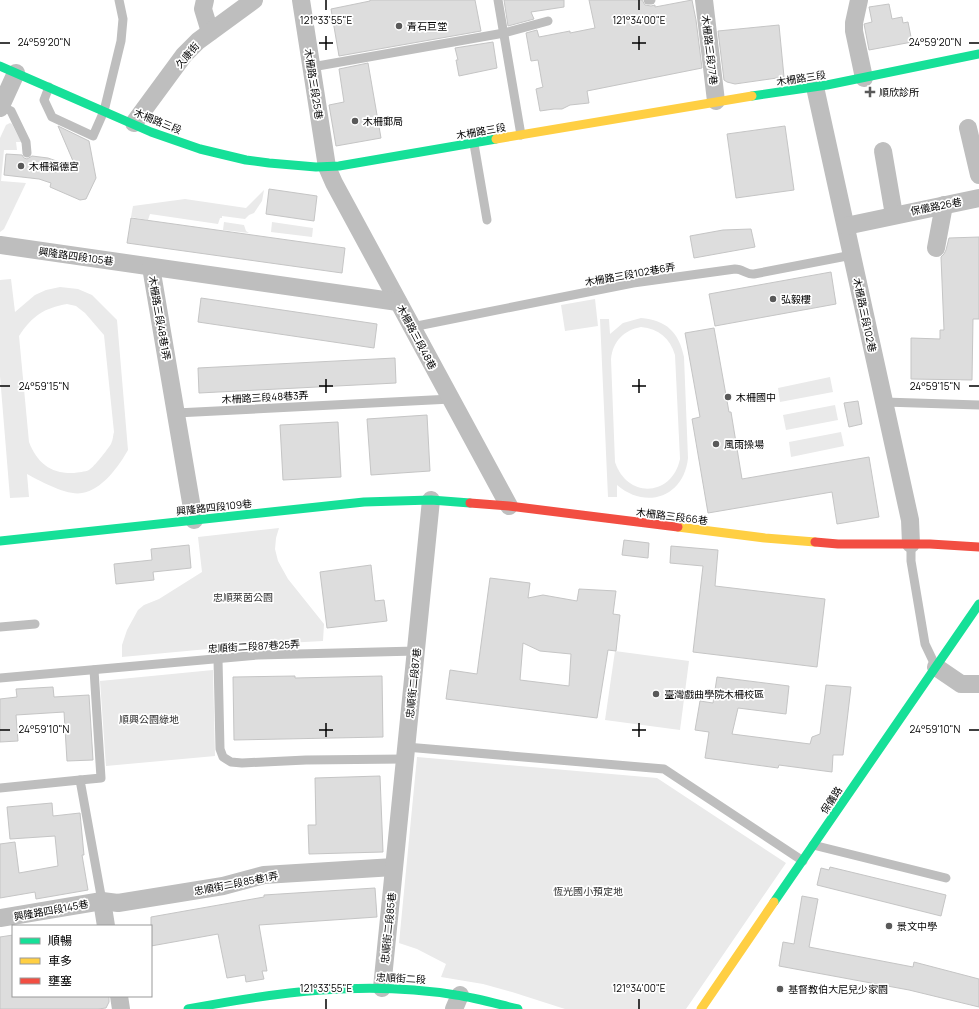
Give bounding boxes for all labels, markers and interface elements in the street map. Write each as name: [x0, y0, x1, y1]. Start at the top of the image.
text: 121°33'55"E: [300, 13, 352, 27]
text: 121°34'00"E: [612, 13, 666, 27]
street label: 木柵路三段77巷: [699, 14, 721, 86]
place label: 青石巨堂: [407, 19, 447, 33]
marker: 青石巨堂: [394, 21, 404, 31]
text: 24°59'20"N: [18, 35, 70, 49]
text: 24°59'20"N: [909, 35, 961, 49]
street label: 久康街: [172, 39, 202, 71]
street label: 木柵路三段25巷: [301, 48, 327, 120]
street label: 木柵路三段: [775, 67, 827, 89]
place label: 順欣診所: [879, 85, 919, 99]
marker: 順欣診所: [864, 86, 876, 98]
street label: 木柵路三段: [132, 105, 184, 137]
place label: 木柵郵局: [363, 114, 403, 128]
marker: 木柵郵局: [350, 116, 360, 126]
street label: 木柵路三段: [455, 120, 507, 142]
place label: 木柵福德宮: [29, 159, 79, 173]
marker: 木柵福德宮: [16, 161, 26, 171]
street label: 保儀路26巷: [909, 194, 963, 218]
street label: 興隆路四段105巷: [38, 244, 114, 268]
street label: 木柵路三段102巷6弄: [584, 259, 676, 289]
street label: 木柵路三段48巷1弄: [146, 275, 174, 361]
street label: 木柵路三段102巷: [850, 277, 880, 353]
place label: 弘毅樓: [781, 292, 811, 306]
marker: 弘毅樓: [768, 294, 778, 304]
street label: 木柵路三段48巷: [394, 302, 440, 372]
text: 24°59'15"N: [19, 379, 69, 393]
text: 24°59'15"N: [910, 379, 960, 393]
street label: 木柵路三段48巷3弄: [221, 388, 309, 406]
place label: 木柵國中: [736, 390, 776, 404]
marker: 木柵國中: [723, 392, 733, 402]
place label: 風雨操場: [724, 437, 764, 451]
marker: 風雨操場: [711, 439, 721, 449]
street label: 興隆路四段109巷: [175, 496, 253, 518]
street label: 木柵路三段66巷: [635, 505, 709, 527]
park label: 忠順萊茵公園: [213, 590, 273, 604]
street label: 忠順街二段87巷25弄: [208, 637, 300, 655]
street label: 忠順街二段87巷: [402, 647, 424, 719]
place label: 臺灣戲曲學院木柵校區: [664, 687, 764, 701]
marker: 臺灣戲曲學院木柵校區: [651, 689, 661, 699]
park label: 順興公園綠地: [119, 712, 179, 726]
text: 24°59'10"N: [19, 722, 70, 736]
text: 24°59'10"N: [910, 722, 961, 736]
street label: 保儀路: [817, 784, 845, 816]
street label: 忠順街二段85巷1弄: [193, 868, 279, 898]
park label: 恆光國小預定地: [553, 884, 623, 898]
street label: 忠順街二段85巷: [377, 892, 399, 964]
street label: 興隆路四段145巷: [13, 897, 89, 923]
place label: 景文中學: [897, 919, 937, 933]
marker: 景文中學: [884, 921, 894, 931]
legend: [12, 925, 152, 997]
text: 順暢: [48, 932, 72, 949]
text: 車多: [48, 952, 72, 969]
street label: 忠順街二段: [376, 970, 426, 986]
text: 壅塞: [48, 972, 72, 989]
text: 121°33'55"E: [300, 981, 352, 995]
text: 121°34'00"E: [612, 981, 666, 995]
place label: 基督教伯大尼兒少家園: [788, 982, 888, 996]
marker: 基督教伯大尼兒少家園: [775, 984, 785, 994]

